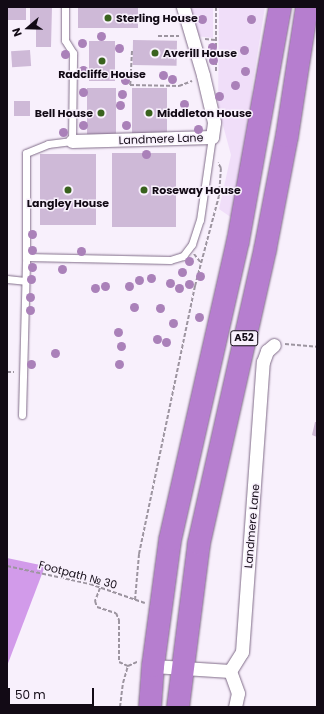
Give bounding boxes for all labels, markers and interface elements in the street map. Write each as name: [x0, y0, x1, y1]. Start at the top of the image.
north arrow: [8, 8, 48, 48]
place label: Sterling House: [116, 11, 198, 25]
marker: Sterling House: [103, 13, 113, 23]
text: N: [8, 25, 26, 39]
place label: Averill House: [163, 46, 237, 60]
marker: Averill House: [150, 48, 160, 58]
marker: Radcliffe House: [97, 56, 107, 66]
place label: Radcliffe House: [58, 67, 146, 81]
place label: Bell House: [35, 106, 93, 120]
place label: Middleton House: [157, 106, 252, 120]
marker: Bell House: [96, 108, 106, 118]
marker: Middleton House: [144, 108, 154, 118]
street label: Landmere Lane: [118, 131, 204, 147]
place label: Roseway House: [152, 183, 241, 197]
marker: Langley House: [63, 185, 73, 195]
marker: Roseway House: [139, 185, 149, 195]
place label: Langley House: [27, 196, 109, 210]
road number: A52: [230, 330, 258, 346]
street label: Landmere Lane: [242, 483, 262, 569]
street label: Footpath № 30: [37, 558, 119, 592]
scale bar: [10, 680, 96, 706]
text: 50 m: [15, 686, 46, 703]

